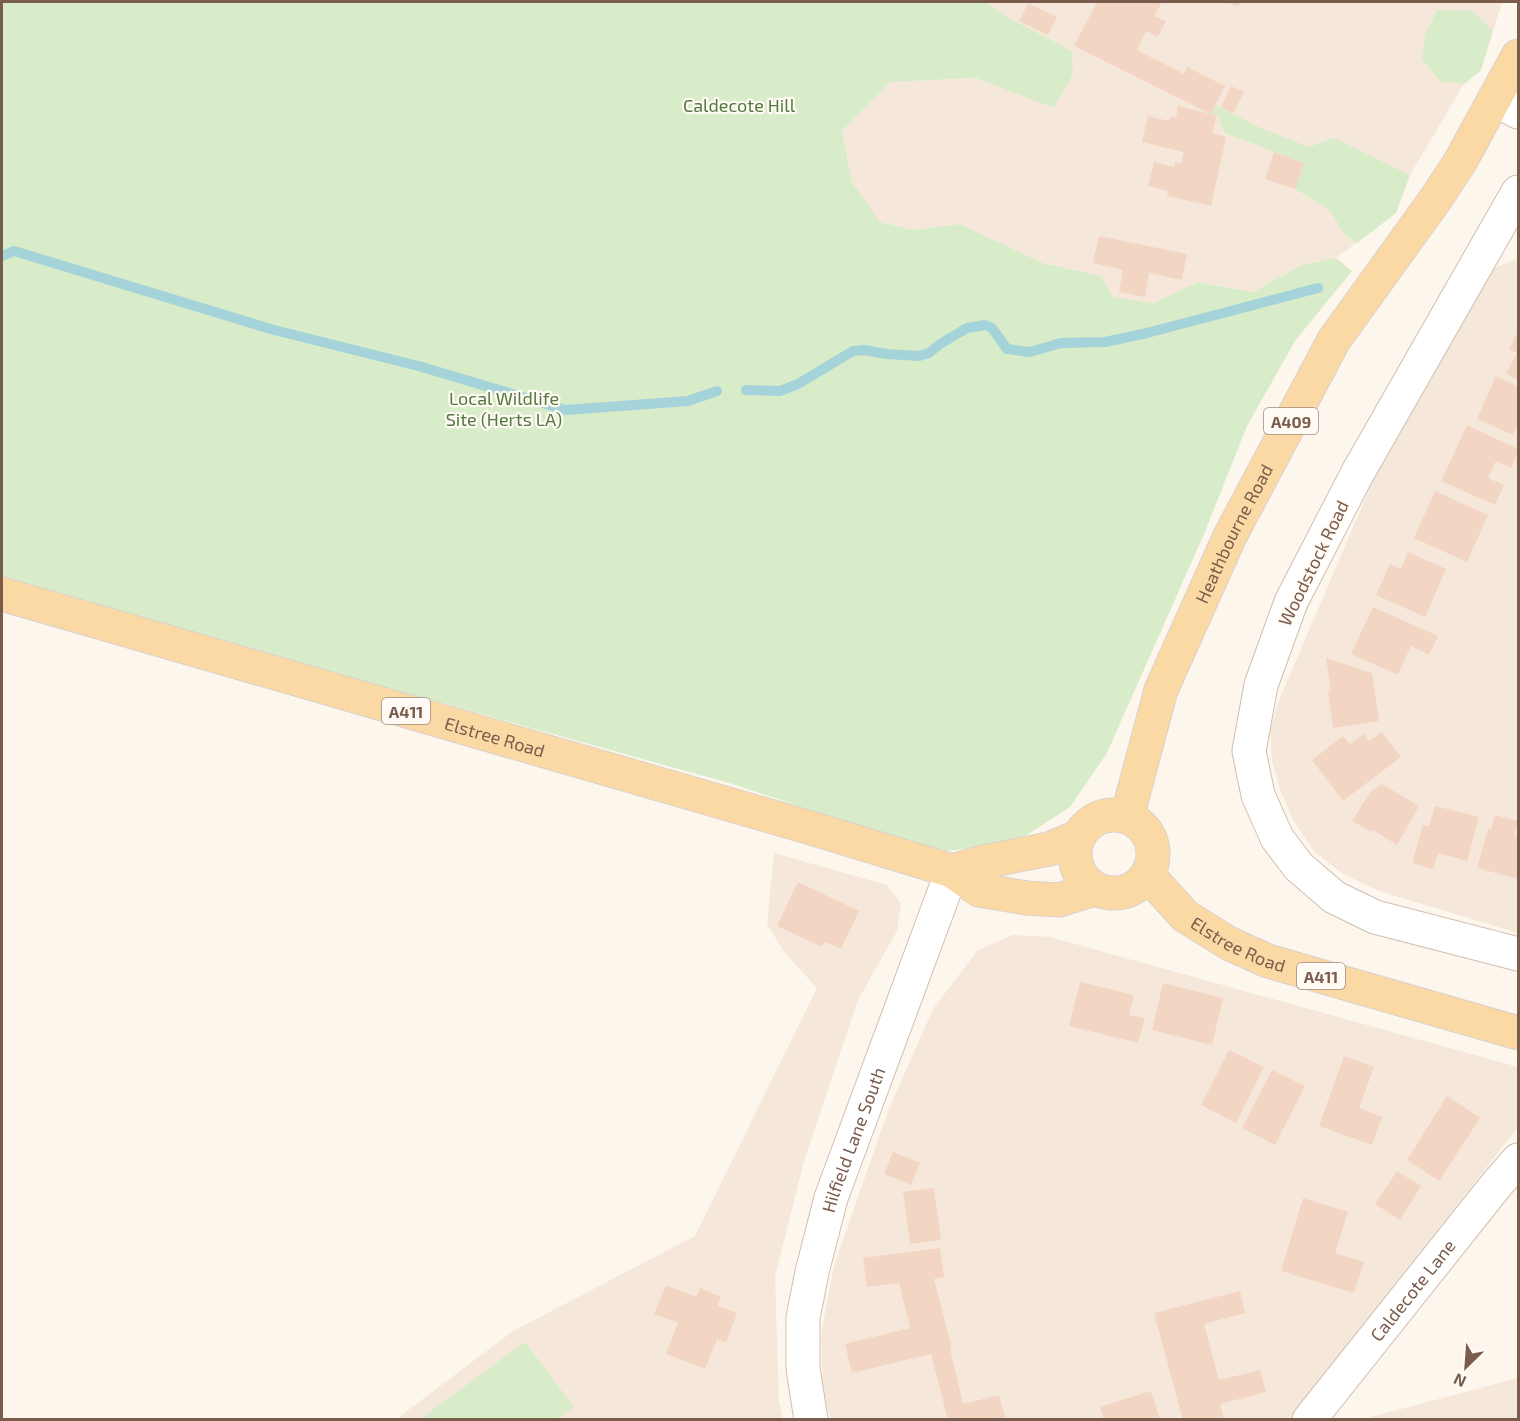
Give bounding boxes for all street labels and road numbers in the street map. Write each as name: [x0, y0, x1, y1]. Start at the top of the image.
road number: A409: [1264, 408, 1318, 434]
street label: Heathbourne Road: [1190, 460, 1277, 607]
street label: Woodstock Road: [1273, 497, 1353, 629]
road number: A411: [382, 698, 430, 724]
street label: Elstree Road: [442, 712, 547, 761]
street label: Elstree Road: [1187, 911, 1288, 976]
road number: A411: [1297, 963, 1345, 989]
street label: Hilfield Lane South: [817, 1064, 889, 1215]
street label: Caldecote Lane: [1365, 1235, 1460, 1346]

